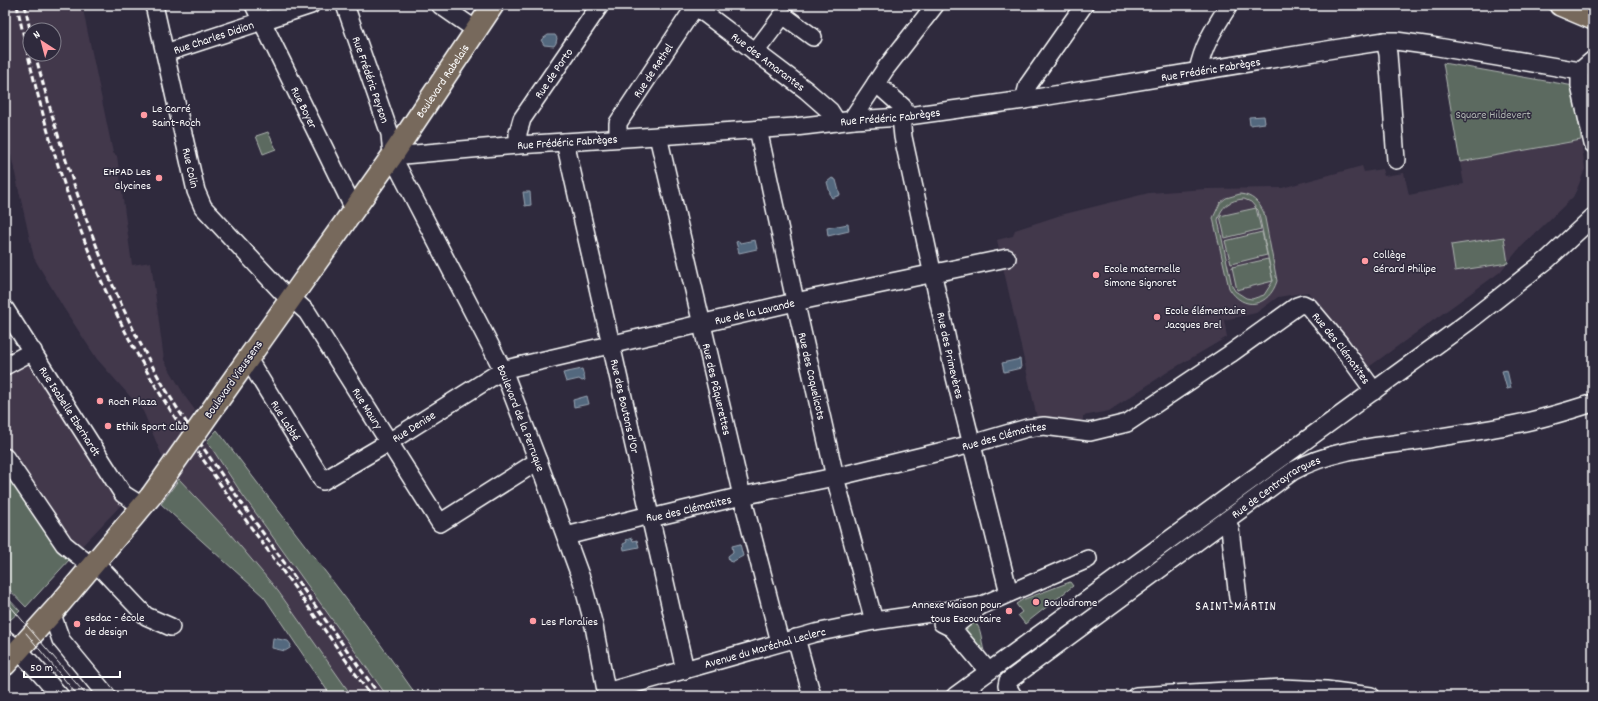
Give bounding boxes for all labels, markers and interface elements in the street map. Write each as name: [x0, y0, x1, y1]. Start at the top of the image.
street label: Rue Charles Didion: [172, 17, 257, 60]
north arrow: [22, 22, 62, 62]
text: N: [30, 27, 45, 44]
street label: Rue des Amarantes: [727, 29, 808, 96]
street label: Rue Frédéric Peyson: [347, 34, 393, 126]
street label: Boulevard Rabelais: [413, 41, 474, 122]
street label: Rue de Rethel: [630, 41, 678, 102]
street label: Rue de Porto: [531, 45, 578, 103]
street label: Rue Frédéric Fabrèges: [1160, 54, 1262, 87]
street label: Rue Boyer: [285, 84, 321, 132]
place label: Le Carré Saint-Roch: [152, 101, 201, 132]
street label: Rue Frédéric Fabrèges: [839, 105, 942, 132]
park label: Square Hildevert: [1455, 107, 1531, 124]
marker: Le Carré Saint-Roch: [139, 110, 149, 120]
street label: Rue Frédéric Fabrèges: [517, 132, 618, 155]
street label: Rue Colin: [177, 146, 202, 191]
place label: EHPAD Les Glycines: [103, 164, 151, 195]
marker: EHPAD Les Glycines: [154, 173, 164, 183]
place label: Collège Gérard Philipe: [1373, 247, 1436, 278]
marker: Collège Gérard Philipe: [1360, 256, 1370, 266]
place label: Ecole maternelle Simone Signoret: [1104, 261, 1180, 292]
marker: Ecole maternelle Simone Signoret: [1091, 270, 1101, 280]
street label: Rue de la Lavande: [713, 295, 797, 330]
place label: Ecole élémentaire Jacques Brel: [1165, 303, 1246, 334]
street label: Rue des Clématites: [1307, 309, 1373, 388]
street label: Rue des Primevères: [931, 311, 967, 401]
marker: Ecole élémentaire Jacques Brel: [1152, 312, 1162, 322]
street label: Rue des Coquelicots: [792, 331, 829, 422]
street label: Boulevard Vieussens: [201, 337, 268, 422]
street label: Rue des Pâquerettes: [697, 342, 735, 437]
street label: Rue des Boutons d'Or: [605, 358, 643, 456]
street label: Boulevard de la Perruque: [492, 362, 548, 474]
street label: Rue Isabelle Eberhardt: [34, 363, 104, 461]
street label: Rue Maury: [347, 385, 387, 434]
place label: Roch Plaza: [108, 394, 157, 411]
marker: Roch Plaza: [95, 396, 105, 406]
street label: Rue Labbé: [265, 397, 304, 445]
street label: Rue Denise: [389, 408, 440, 448]
place label: Ethik Sport Club: [116, 419, 188, 436]
street label: Rue des Clématites: [960, 419, 1047, 456]
marker: Ethik Sport Club: [103, 421, 113, 431]
street label: Rue de Centrayrargues: [1229, 452, 1323, 523]
street label: Rue des Clématites: [646, 492, 733, 527]
place label: Boulodrome: [1044, 595, 1097, 612]
place label: Annexe Maison pour tous Escoutaire: [912, 597, 1002, 628]
marker: Boulodrome: [1031, 597, 1041, 607]
district label: SAINT-MARTIN: [1195, 598, 1277, 617]
marker: Annexe Maison pour tous Escoutaire: [1004, 606, 1014, 616]
place label: esdac - école de design: [85, 610, 145, 641]
place label: Les Floralies: [541, 614, 598, 631]
marker: Les Floralies: [528, 616, 538, 626]
marker: esdac - école de design: [72, 619, 82, 629]
street label: Avenue du Maréchal Leclerc: [702, 624, 828, 674]
scale bar: [24, 653, 120, 679]
text: 50 m: [30, 660, 53, 677]

